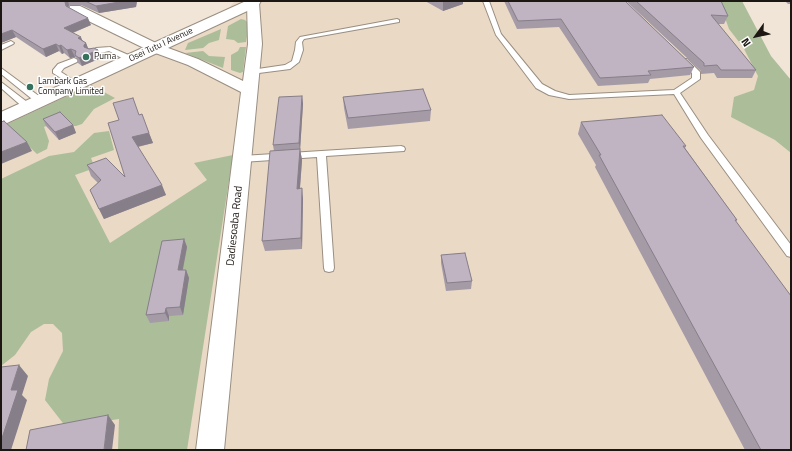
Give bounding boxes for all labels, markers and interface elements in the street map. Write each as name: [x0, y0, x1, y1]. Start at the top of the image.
north arrow: [736, 16, 776, 56]
street label: Osei Tutu I Avenue: [127, 25, 195, 65]
text: N: [737, 35, 755, 50]
marker: Puma: [81, 52, 91, 62]
place label: Puma: [94, 52, 116, 62]
place label: Lambark Gas Company Limited: [38, 77, 104, 98]
marker: Lambark Gas Company Limited: [25, 82, 35, 92]
street label: Dadiesoaba Road: [224, 185, 246, 267]

